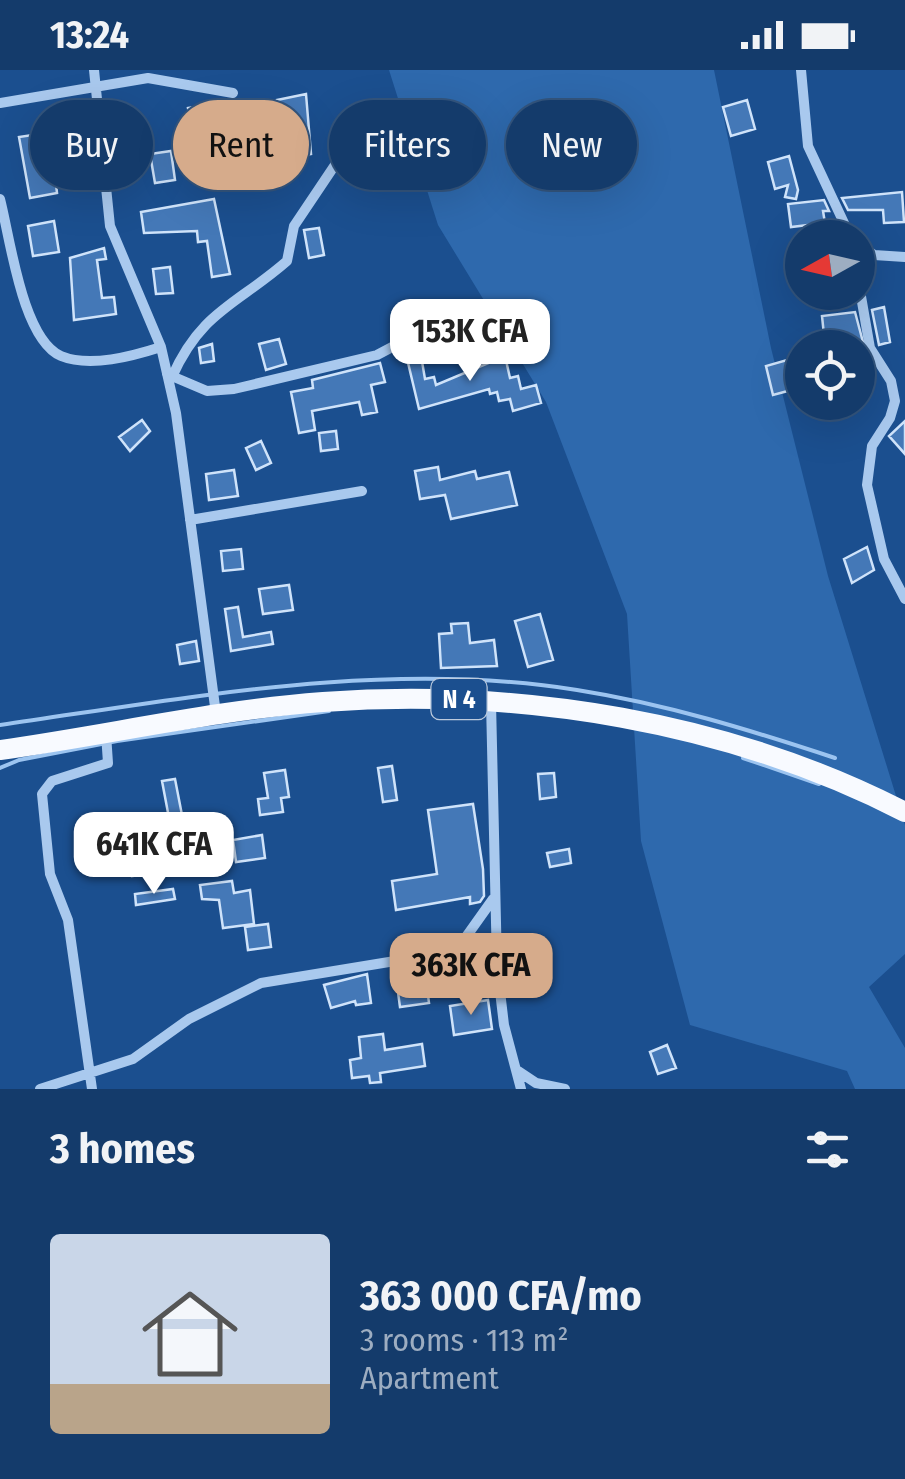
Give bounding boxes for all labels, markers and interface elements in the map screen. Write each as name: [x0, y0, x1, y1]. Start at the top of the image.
text: 13:24: [50, 12, 129, 58]
chip: Buy: [30, 100, 153, 190]
chip: Rent: [173, 100, 309, 190]
chip: Filters: [329, 100, 486, 190]
chip: New: [506, 100, 637, 190]
north arrow: [785, 220, 875, 310]
map controls: [785, 220, 875, 420]
pin: 153K CFA: [367, 299, 573, 384]
text: 153K CFA: [412, 312, 528, 350]
button: locate: [785, 330, 875, 420]
road number: N 4: [432, 679, 486, 719]
pin: 641K CFA: [51, 812, 257, 897]
text: 641K CFA: [96, 825, 212, 863]
pin: 363K CFA: [368, 933, 574, 1018]
text: 363K CFA: [412, 946, 530, 984]
icon: filters: [800, 1122, 855, 1177]
text: 3 homes: [50, 1124, 195, 1174]
text: 363 000 CFA/mo: [360, 1271, 642, 1321]
icon: home: [130, 1274, 250, 1394]
text: 3 rooms · 113 m²: [360, 1321, 568, 1359]
text: Apartment: [360, 1359, 499, 1397]

